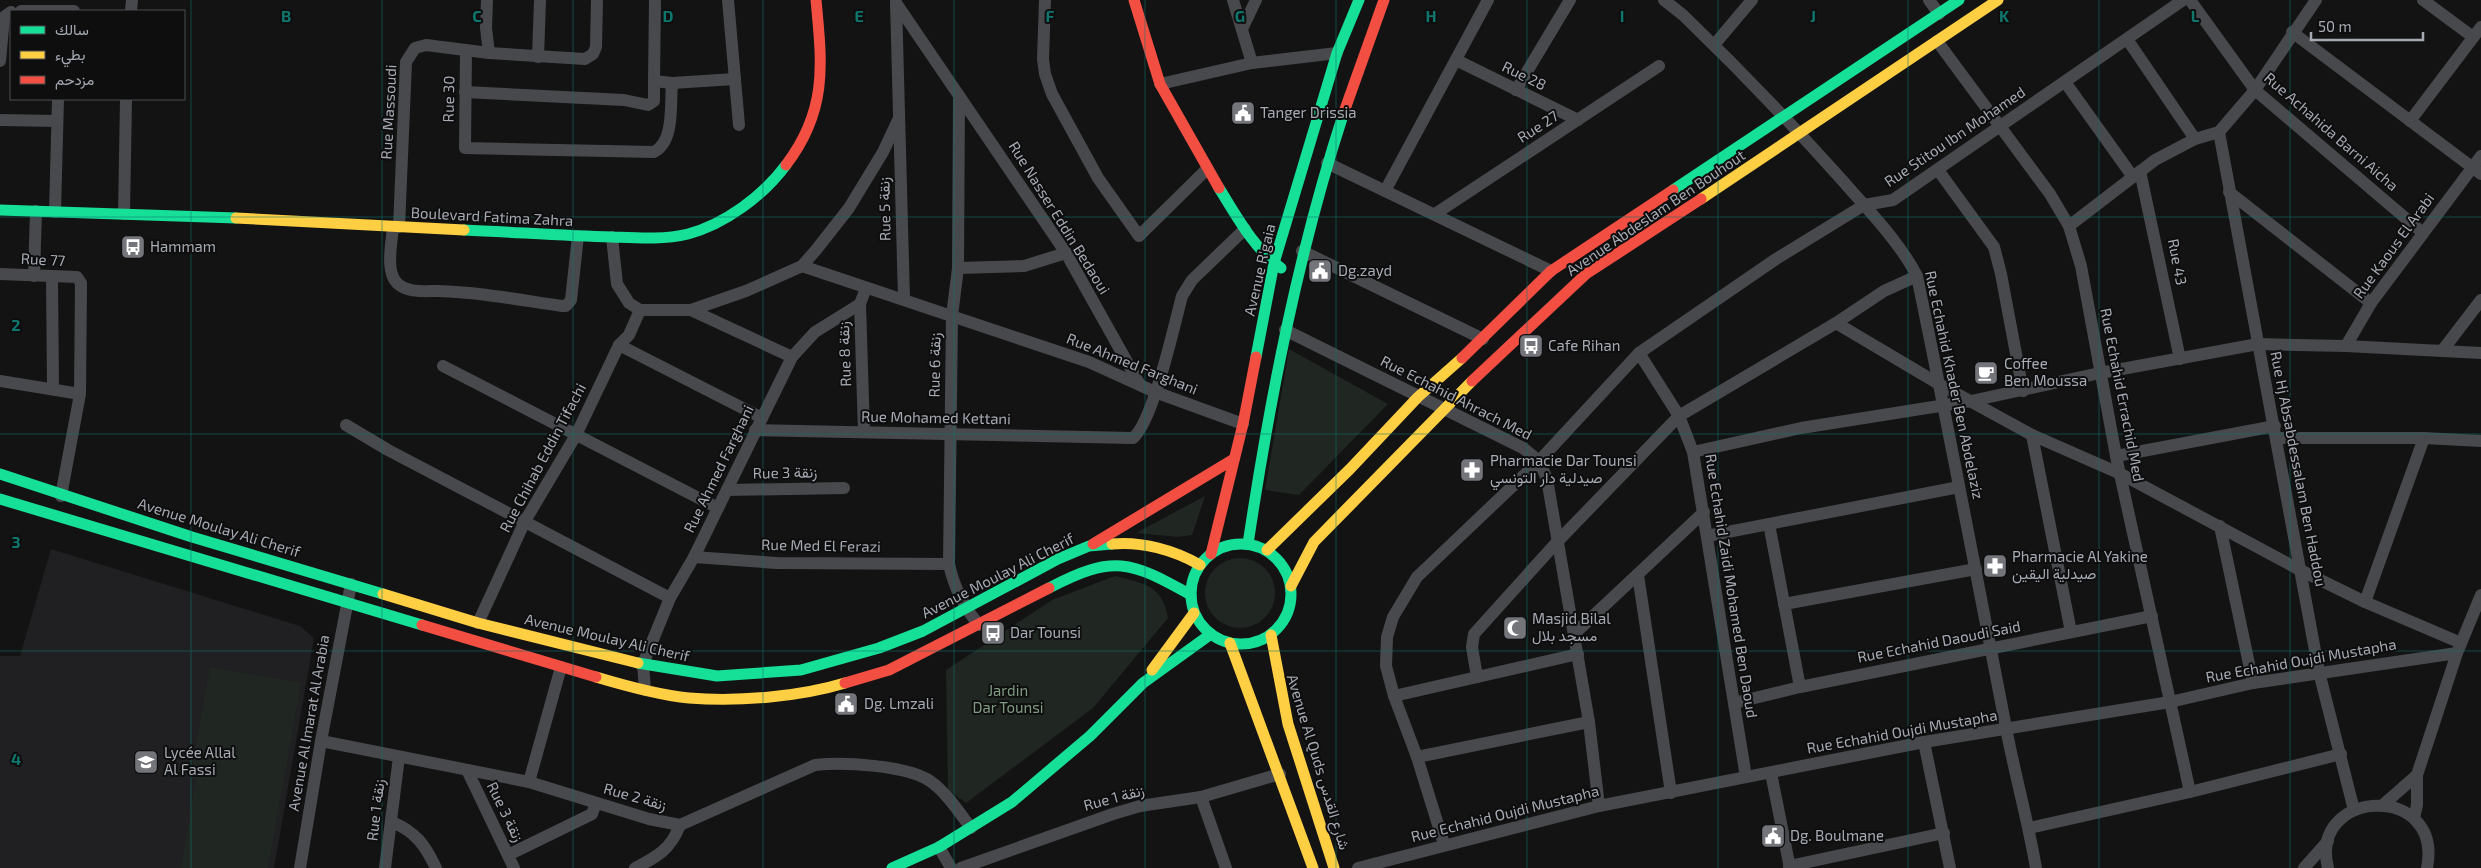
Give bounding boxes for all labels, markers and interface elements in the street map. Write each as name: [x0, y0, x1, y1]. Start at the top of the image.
text: B: [281, 6, 291, 25]
text: C: [472, 6, 482, 25]
text: D: [663, 6, 674, 25]
text: E: [854, 6, 864, 25]
text: F: [1046, 6, 1055, 25]
text: G: [1235, 6, 1245, 25]
text: H: [1425, 6, 1437, 25]
text: I: [1620, 6, 1624, 25]
text: J: [1810, 6, 1816, 25]
text: K: [1999, 6, 2010, 25]
text: L: [2191, 6, 2200, 25]
legend: [10, 10, 185, 100]
scale bar: [2311, 10, 2424, 42]
text: 50 m: [2318, 17, 2352, 35]
text: سالك: [55, 20, 89, 38]
text: بطيء: [55, 45, 85, 68]
street label: Rue 28: [1499, 57, 1549, 93]
street label: Rue Massoudi: [377, 64, 399, 160]
street label: Rue Achahida Barni Aicha: [2261, 68, 2402, 194]
text: مزدحم: [55, 70, 94, 90]
street label: Rue 30: [439, 76, 457, 122]
street label: Rue Stitou Ibn Mohamed: [1881, 82, 2028, 190]
public building icon: Tanger Drissia: [1230, 100, 1256, 126]
place label: Tanger Drissia: [1260, 103, 1357, 121]
street label: Rue 27: [1514, 106, 1562, 146]
street label: Rue Nasser Eddin Bedaoui: [1005, 138, 1114, 297]
street label: Avenue Abdeslam Ben Bouhout: [1563, 145, 1749, 279]
street label: Rue 5 زنقة: [874, 177, 895, 241]
street label: Rue Kaous El Arabi: [2349, 189, 2437, 302]
street label: Boulevard Fatima Zahra: [410, 203, 574, 229]
street label: Avenue R'gaia: [1240, 222, 1278, 318]
bus stop icon: Hammam: [120, 234, 146, 260]
place label: Hammam: [150, 237, 216, 255]
street label: Rue 43: [2165, 237, 2191, 286]
street label: Rue 77: [20, 249, 66, 269]
public building icon: Dg.zayd: [1307, 258, 1333, 284]
place label: Dg.zayd: [1338, 261, 1392, 279]
street label: Rue Echahid Khader Ben Abdelaziz: [1922, 269, 1988, 501]
street label: Rue Echahid Errachid Med: [2097, 306, 2149, 483]
text: 2: [11, 315, 21, 334]
street label: Rue 8 زنقة: [834, 321, 855, 387]
street label: Rue Ahmed Farghani: [1064, 329, 1201, 398]
street label: Rue 6 زنقة: [924, 332, 945, 398]
bus stop icon: Cafe Rihan: [1518, 333, 1544, 359]
place label: Cafe Rihan: [1548, 336, 1620, 354]
street label: Rue Hj Absabdessalam Ben Haddou: [2266, 350, 2331, 588]
street label: Rue Echahid Ahrach Med: [1378, 351, 1535, 443]
place label: Coffee Ben Moussa: [2004, 354, 2087, 389]
cafe icon: Coffee Ben Moussa: [1973, 360, 1999, 386]
street label: Rue Chihab Eddin Tifachi: [495, 380, 589, 535]
street label: Rue Ahmed Farghani: [679, 402, 757, 535]
street label: Rue Mohamed Kettani: [861, 407, 1011, 427]
place label: Pharmacie Dar Tounsi صيدلية دار التونسي: [1490, 451, 1637, 491]
street label: Rue Echahid Zaidi Mohamed Ben Daoud: [1702, 452, 1762, 719]
pharmacy icon: Pharmacie Dar Tounsi صيدلية دار التونسي: [1459, 457, 1485, 483]
street label: Rue 3 زنقة: [753, 462, 817, 483]
street label: Avenue Moulay Ali Cherif: [136, 494, 303, 560]
street label: Avenue Moulay Ali Cherif: [918, 529, 1077, 621]
text: 3: [11, 532, 21, 551]
street label: Rue Med El Ferazi: [761, 535, 881, 555]
place label: Pharmacie Al Yakine صيدلية اليقين: [2012, 547, 2148, 584]
pharmacy icon: Pharmacie Al Yakine صيدلية اليقين: [1982, 553, 2008, 579]
street label: Avenue Moulay Ali Cherif: [523, 609, 692, 665]
place label: Masjid Bilal مسجد بلال: [1532, 609, 1611, 645]
mosque icon: Masjid Bilal مسجد بلال: [1502, 615, 1528, 641]
street label: Rue Echahid Daoudi Said: [1856, 616, 2022, 666]
bus stop icon: Dar Tounsi: [980, 620, 1006, 646]
place label: Dar Tounsi: [1010, 623, 1081, 641]
street label: Avenue Al Imarat Al Arabia: [284, 633, 332, 812]
street label: Rue Echahid Oujdi Mustapha: [2204, 634, 2398, 687]
street label: Avenue Al Quds شارع القدس: [1281, 672, 1354, 853]
park label: Jardin Dar Tounsi: [972, 681, 1044, 716]
public building icon: Dg. Lmzali: [833, 691, 859, 717]
place label: Dg. Lmzali: [864, 694, 934, 712]
street label: Rue Echahid Oujdi Mustapha: [1805, 705, 1999, 758]
place label: Lycée Allal Al Fassi: [164, 743, 236, 778]
text: 4: [11, 749, 21, 768]
school or university icon: Lycée Allal Al Fassi: [133, 749, 159, 775]
street label: Rue 1 زنقة: [362, 778, 389, 842]
street label: Rue 2 زنقة: [601, 778, 669, 815]
street label: Rue 3 زنقة: [483, 779, 528, 845]
street label: Rue 1 زنقة: [1081, 780, 1146, 815]
street label: Rue Echahid Oujdi Mustapha: [1409, 781, 1601, 846]
public building icon: Dg. Boulmane: [1760, 823, 1786, 849]
place label: Dg. Boulmane: [1790, 826, 1884, 844]

